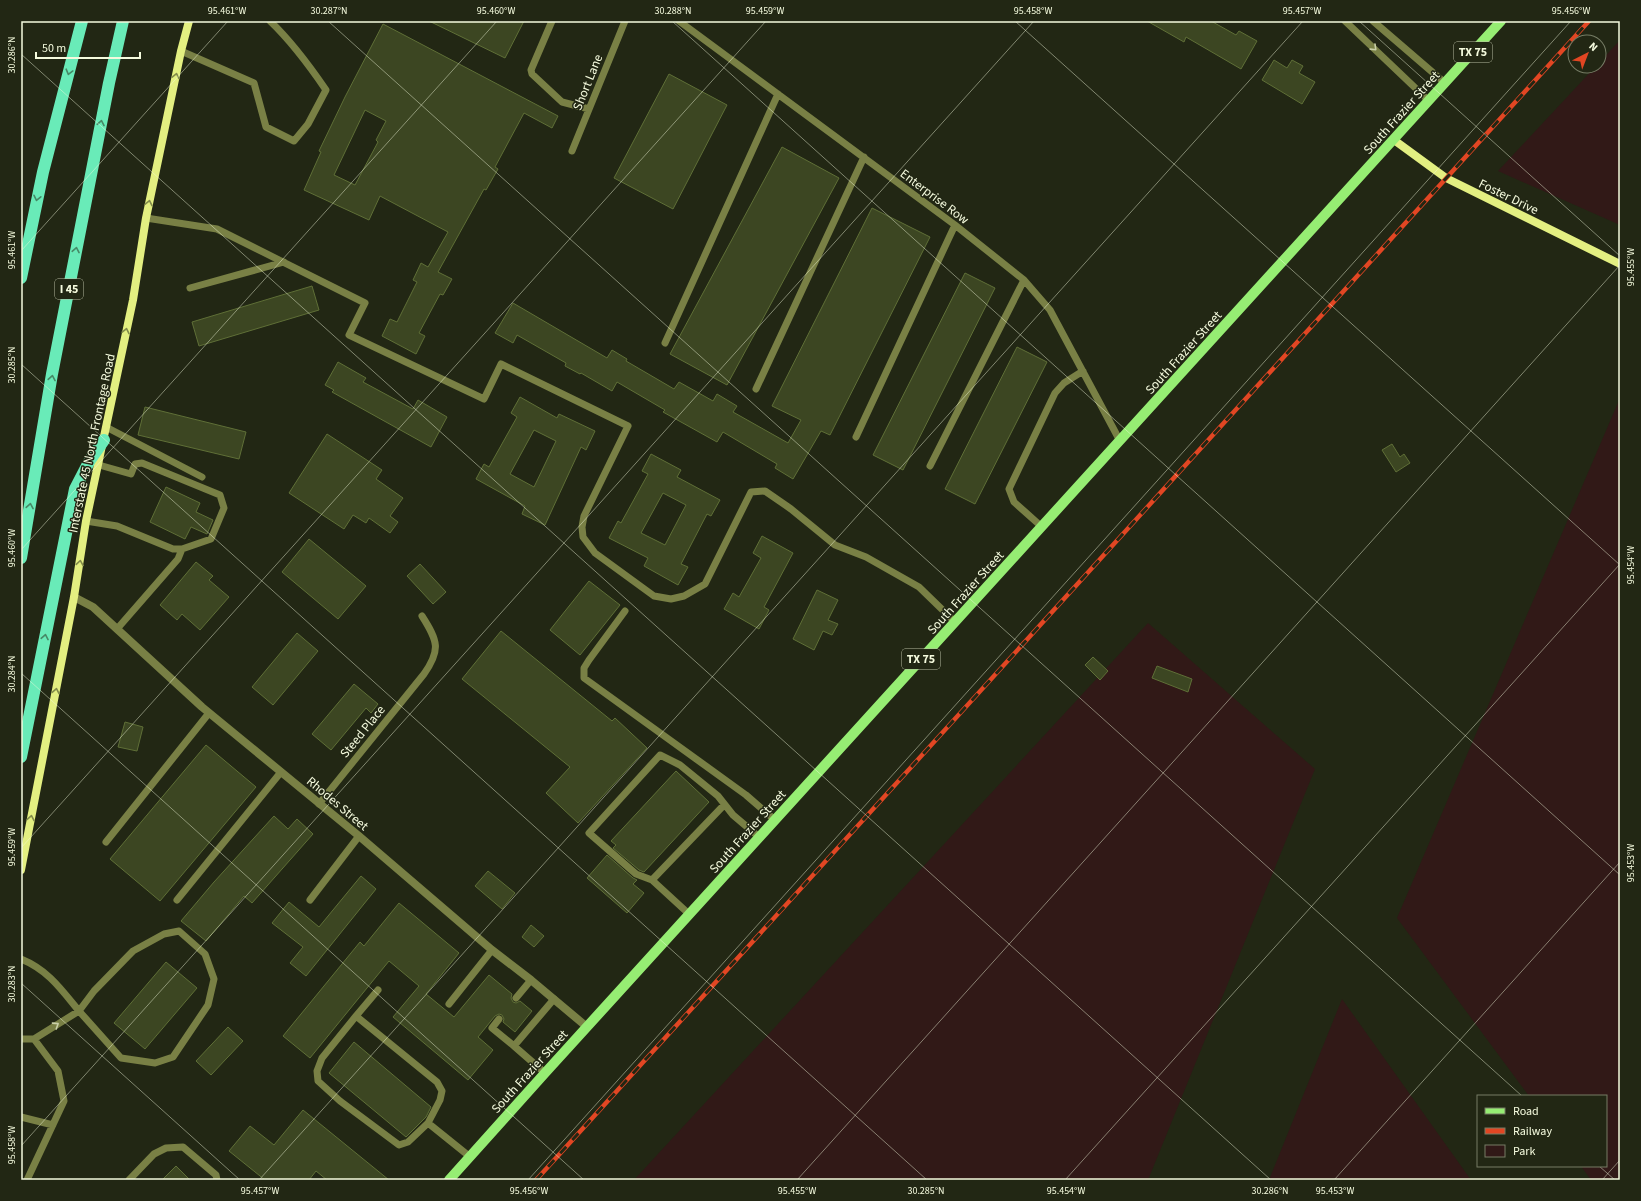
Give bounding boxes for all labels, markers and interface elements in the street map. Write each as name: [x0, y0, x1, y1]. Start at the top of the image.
text: 95.461°W: [208, 4, 246, 18]
text: 30.287°N: [310, 4, 348, 18]
text: 95.460°W: [477, 4, 515, 18]
text: 30.288°N: [654, 4, 692, 18]
text: 95.459°W: [746, 4, 784, 18]
text: 95.458°W: [1014, 4, 1052, 18]
text: 95.457°W: [1283, 4, 1321, 18]
text: 95.456°W: [1552, 4, 1590, 18]
scale bar: [36, 34, 140, 60]
north arrow: [1567, 34, 1607, 74]
text: 30.286°N: [5, 36, 19, 74]
text: N: [1586, 39, 1601, 55]
text: 50 m: [42, 40, 66, 57]
road number: TX 75: [1454, 42, 1492, 62]
one-way arrow: [1369, 43, 1376, 50]
street label: Short Lane: [569, 52, 607, 113]
street label: South Frazier Street: [1359, 66, 1445, 158]
one-way arrow: [65, 69, 74, 76]
one-way arrow: [172, 73, 180, 79]
one-way arrow: [96, 120, 105, 126]
street label: Enterprise Row: [896, 165, 973, 229]
street label: Foster Drive: [1476, 175, 1541, 219]
one-way arrow: [34, 195, 42, 202]
one-way arrow: [144, 200, 153, 206]
text: 95.461°W: [5, 231, 19, 269]
one-way arrow: [72, 247, 80, 253]
text: 95.455°W: [1624, 248, 1638, 286]
road number: I 45: [55, 279, 83, 299]
street label: South Frazier Street: [1141, 306, 1227, 398]
one-way arrow: [122, 328, 130, 334]
text: 30.285°N: [5, 346, 19, 384]
street label: Interstate 45 North Frontage Road: [64, 352, 120, 535]
one-way arrow: [47, 375, 55, 381]
one-way arrow: [25, 503, 34, 509]
text: 95.460°W: [5, 529, 19, 567]
street label: South Frazier Street: [923, 546, 1009, 638]
text: 95.454°W: [1624, 546, 1638, 584]
one-way arrow: [75, 560, 84, 566]
one-way arrow: [40, 634, 48, 640]
road number: TX 75: [902, 649, 940, 669]
text: 30.284°N: [5, 655, 19, 693]
one-way arrow: [51, 688, 60, 694]
street label: Steed Place: [336, 702, 390, 762]
street label: Rhodes Street: [303, 773, 373, 835]
street label: South Frazier Street: [705, 785, 791, 877]
one-way arrow: [27, 815, 35, 822]
text: 95.459°W: [5, 828, 19, 866]
text: 95.453°W: [1624, 844, 1638, 882]
text: 30.283°N: [5, 965, 19, 1003]
one-way arrow: [52, 1023, 59, 1030]
street label: South Frazier Street: [487, 1025, 573, 1117]
legend: [1477, 1095, 1607, 1167]
text: Road: [1513, 1103, 1539, 1120]
text: Railway: [1513, 1123, 1552, 1140]
text: 95.458°W: [5, 1126, 19, 1164]
text: Park: [1513, 1143, 1535, 1160]
text: 95.457°W: [241, 1184, 279, 1198]
text: 95.456°W: [510, 1184, 548, 1198]
text: 95.455°W: [778, 1184, 816, 1198]
text: 30.285°N: [907, 1184, 945, 1198]
text: 95.454°W: [1047, 1184, 1085, 1198]
text: 30.286°N: [1251, 1184, 1289, 1198]
text: 95.453°W: [1316, 1184, 1354, 1198]

